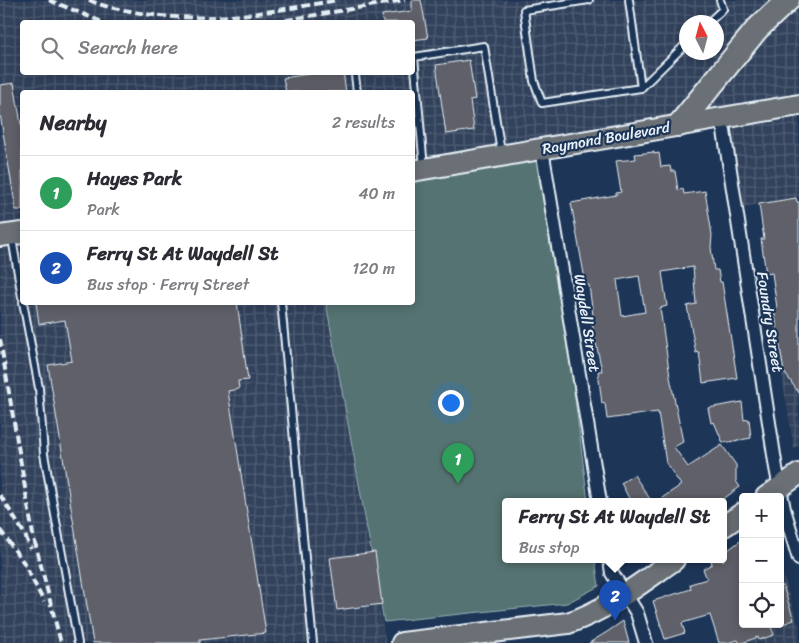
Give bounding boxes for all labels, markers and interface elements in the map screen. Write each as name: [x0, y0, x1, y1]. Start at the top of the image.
north arrow: [679, 15, 724, 60]
search box: [20, 20, 415, 75]
text: Search here: [78, 31, 178, 64]
icon: search: [38, 34, 66, 62]
text: Nearby: [40, 104, 106, 142]
text: 2 results: [332, 108, 395, 137]
street label: Raymond Boulevard: [540, 114, 673, 162]
text: Hayes Park: [87, 162, 182, 195]
text: 1: [53, 179, 59, 208]
text: 40 m: [358, 179, 395, 208]
text: Park: [87, 195, 120, 224]
text: Ferry St At Waydell St: [87, 237, 278, 270]
text: 2: [51, 254, 61, 283]
text: 120 m: [352, 254, 395, 283]
text: Bus stop · Ferry Street: [87, 270, 249, 299]
street label: Foundry Street: [749, 270, 791, 375]
street label: Waydell Street: [566, 272, 608, 374]
your location: [438, 390, 464, 416]
pin: 1: [442, 443, 474, 484]
map controls: [739, 493, 784, 628]
button: +: [739, 493, 784, 538]
popup: [502, 498, 727, 563]
text: Ferry St At Waydell St: [519, 500, 710, 533]
text: Bus stop: [519, 533, 579, 562]
button: −: [739, 538, 784, 583]
pin: 2: [599, 580, 631, 621]
button: locate: [739, 583, 784, 628]

